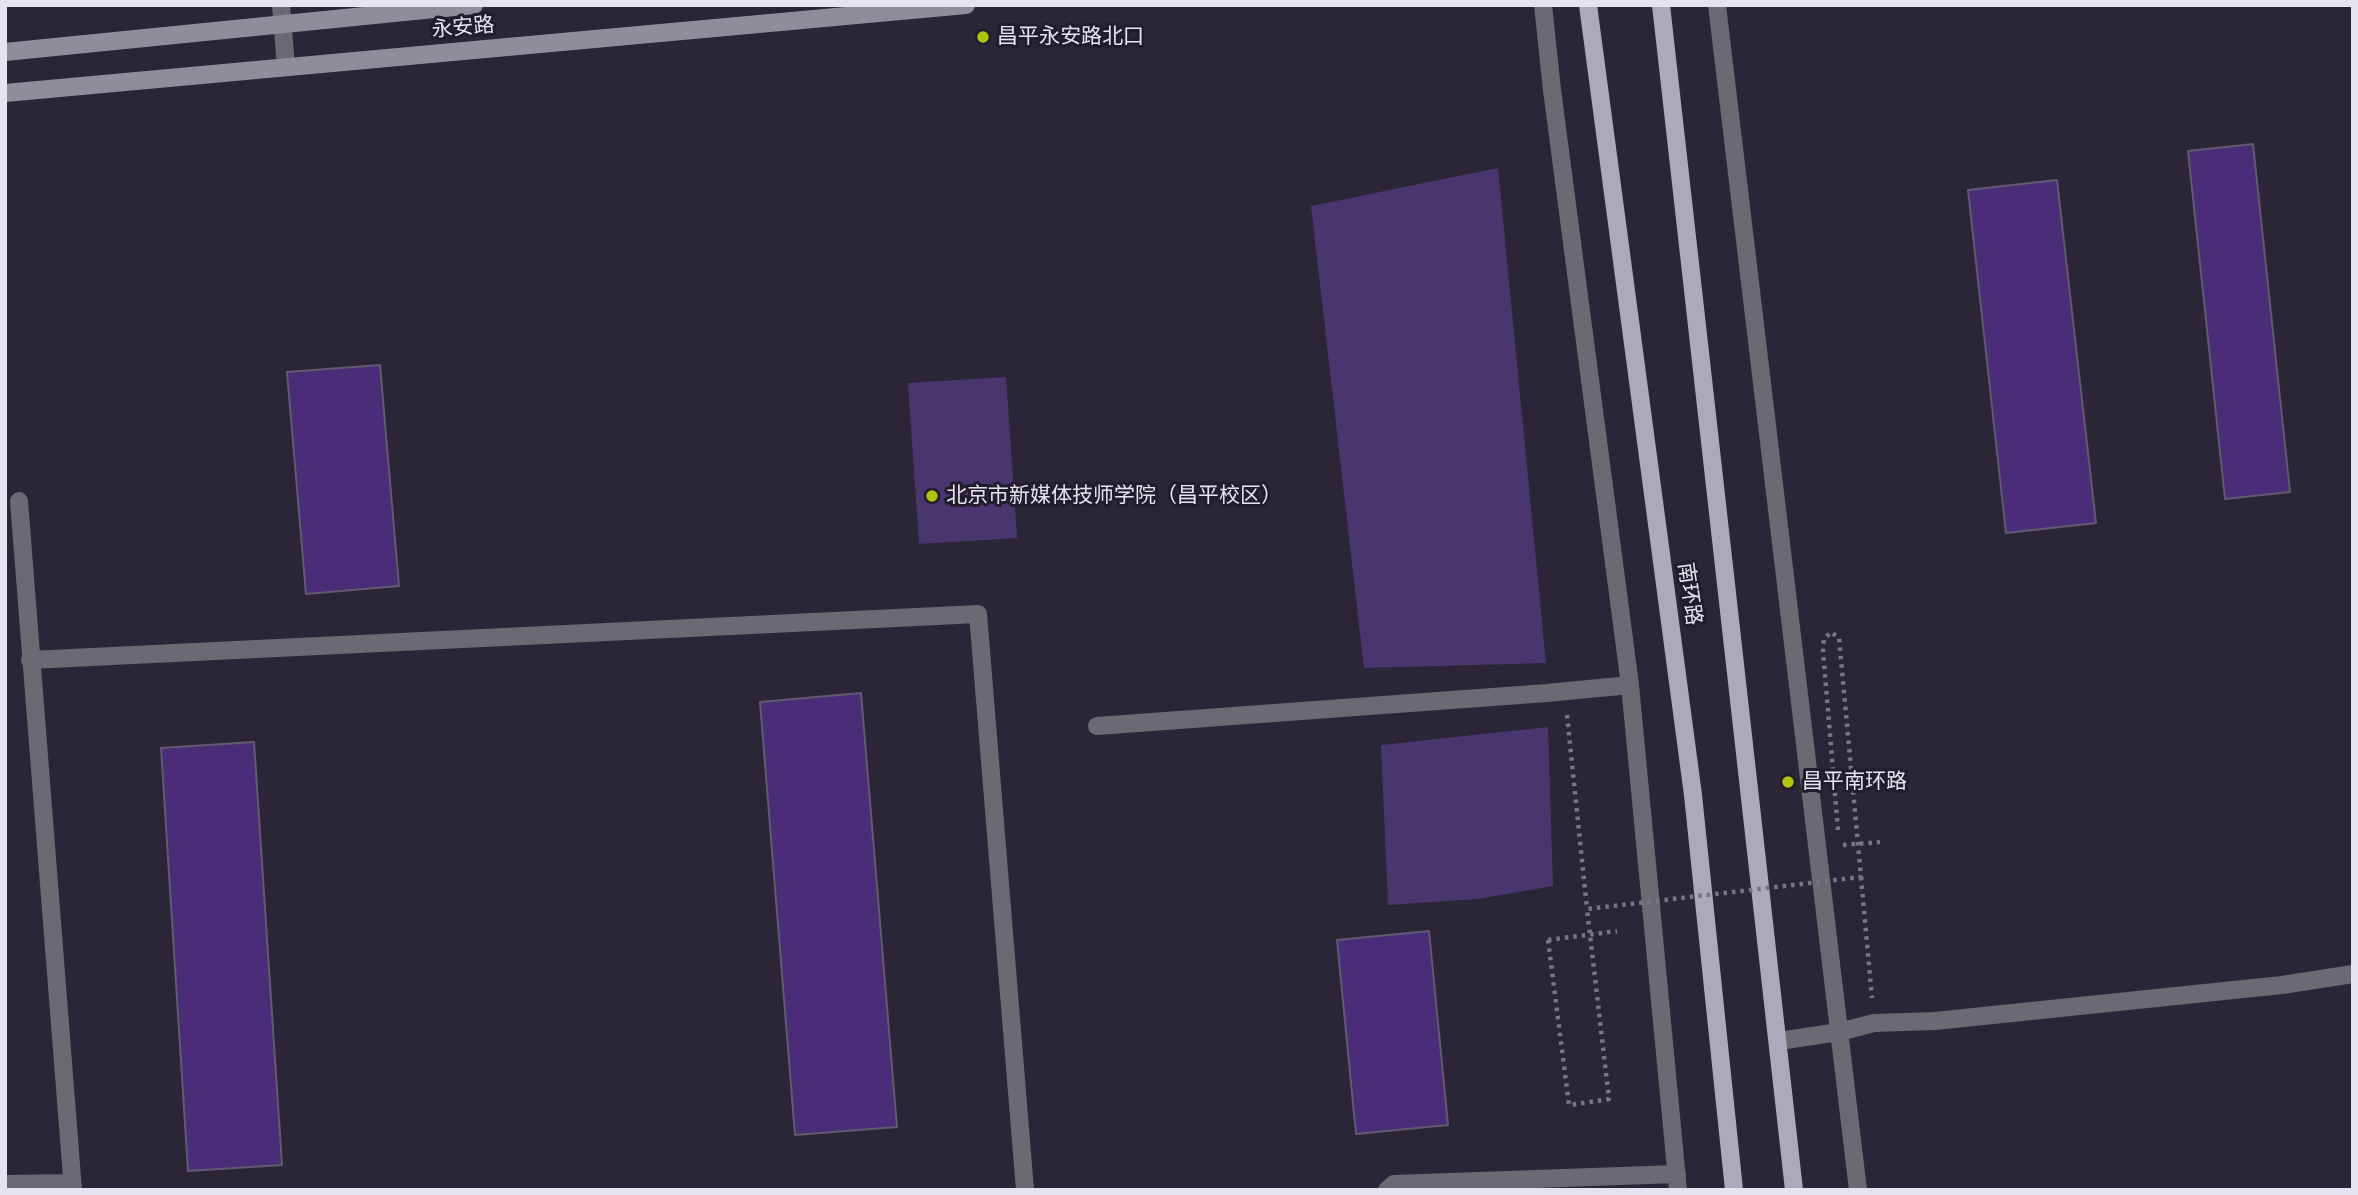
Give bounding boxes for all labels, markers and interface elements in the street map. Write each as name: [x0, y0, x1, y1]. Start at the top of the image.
street label: 永安路: [431, 13, 495, 43]
place label: 昌平永安路北口: [997, 24, 1144, 50]
marker: 昌平永安路北口: [975, 29, 991, 45]
place label: 北京市新媒体技师学院（昌平校区）: [946, 483, 1282, 509]
marker: 北京市新媒体技师学院（昌平校区）: [924, 488, 940, 504]
street label: 南环路: [1672, 561, 1706, 627]
place label: 昌平南环路: [1802, 769, 1907, 795]
marker: 昌平南环路: [1780, 774, 1796, 790]

